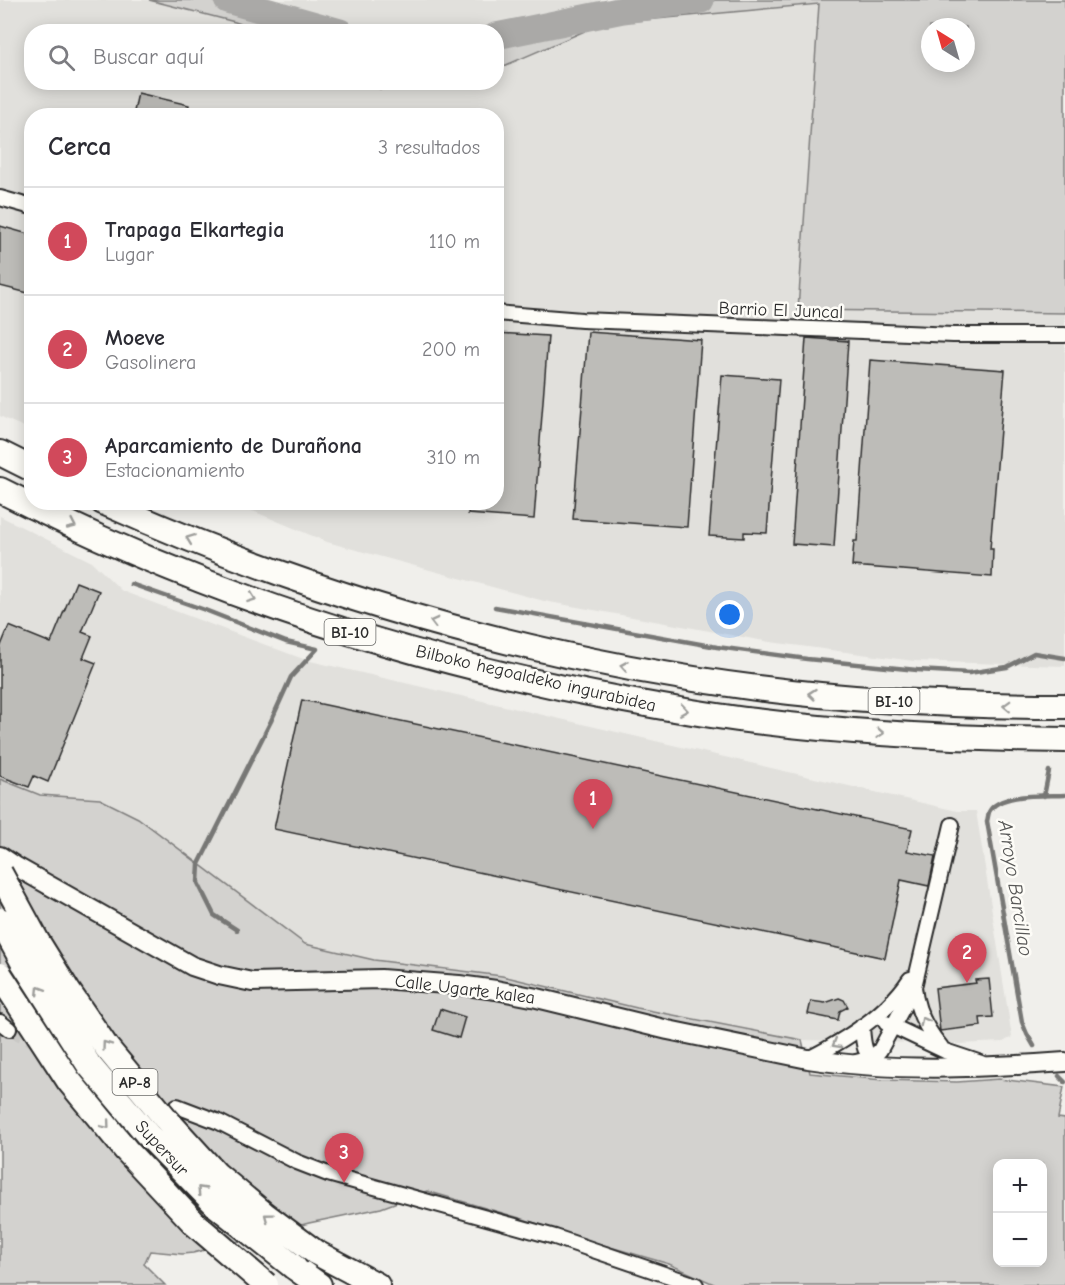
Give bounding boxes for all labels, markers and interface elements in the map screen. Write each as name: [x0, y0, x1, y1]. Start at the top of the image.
north arrow: [921, 18, 975, 72]
search box: [24, 24, 504, 90]
icon: search: [45, 41, 78, 74]
text: Buscar aquí: [93, 44, 204, 70]
text: Cerca: [48, 132, 112, 162]
text: 3 resultados: [378, 136, 480, 159]
text: Trapaga Elkartegia: [105, 217, 284, 243]
text: 1: [64, 230, 71, 253]
text: 110 m: [429, 230, 480, 253]
text: Lugar: [105, 243, 154, 266]
street label: Barrio El Juncal: [718, 298, 844, 323]
text: Moeve: [105, 325, 165, 351]
text: 2: [63, 338, 72, 361]
text: 200 m: [422, 338, 480, 361]
text: Gasolinera: [105, 351, 196, 374]
text: Aparcamiento de Durañona: [105, 433, 362, 459]
text: 3: [63, 446, 72, 469]
text: 310 m: [427, 446, 480, 469]
text: Estacionamiento: [105, 459, 245, 482]
one-way arrow: [65, 517, 76, 529]
one-way arrow: [185, 534, 196, 547]
one-way arrow: [246, 591, 257, 604]
your location: [715, 600, 744, 629]
one-way arrow: [429, 617, 440, 629]
road number: BI-10: [324, 619, 376, 645]
street label: Bilboko hegoaldeko ingurabidea: [414, 641, 658, 716]
one-way arrow: [619, 660, 629, 673]
one-way arrow: [807, 688, 816, 701]
road number: BI-10: [868, 688, 920, 714]
one-way arrow: [1002, 700, 1011, 712]
one-way arrow: [679, 704, 689, 716]
one-way arrow: [876, 727, 885, 740]
pin: 1: [574, 780, 612, 829]
water label: Arroyo Barcillao: [993, 817, 1038, 958]
pin: 2: [948, 934, 986, 983]
street label: Calle Ugarte kalea: [394, 970, 536, 1009]
one-way arrow: [36, 985, 47, 996]
one-way arrow: [920, 1017, 931, 1027]
one-way arrow: [832, 1037, 842, 1049]
one-way arrow: [102, 1041, 113, 1052]
road number: AP-8: [112, 1069, 158, 1095]
street label: Supersur: [131, 1116, 193, 1181]
one-way arrow: [99, 1118, 110, 1129]
pin: 3: [324, 1134, 364, 1183]
map controls: [993, 1159, 1047, 1267]
button: +: [993, 1159, 1047, 1213]
one-way arrow: [198, 1186, 209, 1197]
one-way arrow: [264, 1213, 275, 1224]
button: −: [993, 1213, 1047, 1267]

